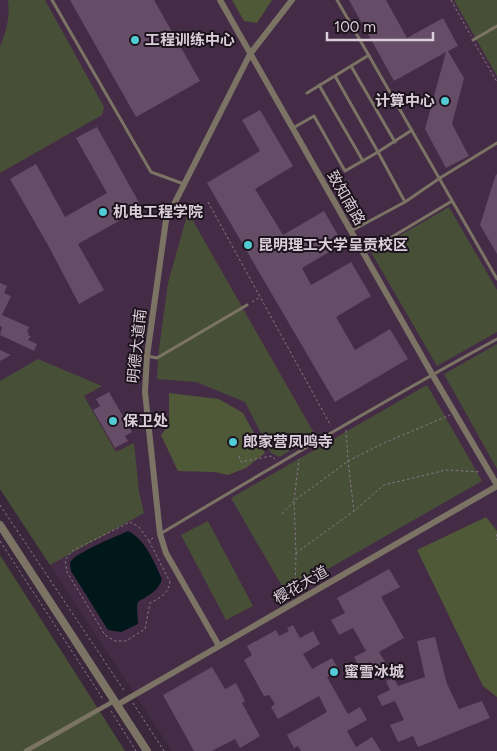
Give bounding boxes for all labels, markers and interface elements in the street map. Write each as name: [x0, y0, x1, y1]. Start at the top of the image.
scale bar: [327, 10, 433, 42]
text: 100 m: [334, 18, 376, 36]
place label: 工程训练中心: [145, 31, 235, 49]
marker: 工程训练中心: [129, 34, 141, 46]
place label: 计算中心: [375, 92, 435, 110]
marker: 计算中心: [439, 95, 451, 107]
street label: 致知南路: [323, 168, 369, 228]
place label: 机电工程学院: [113, 203, 203, 221]
marker: 机电工程学院: [97, 206, 109, 218]
place label: 昆明理工大学呈贡校区: [258, 236, 408, 254]
marker: 昆明理工大学呈贡校区: [242, 239, 254, 251]
street label: 明德大道南: [124, 308, 150, 384]
place label: 保卫处: [123, 412, 168, 430]
marker: 保卫处: [107, 415, 119, 427]
place label: 郎家营凤鸣寺: [243, 433, 333, 451]
marker: 郎家营凤鸣寺: [227, 436, 239, 448]
street label: 樱花大道: [271, 562, 331, 608]
place label: 蜜雪冰城: [344, 663, 404, 681]
marker: 蜜雪冰城: [328, 666, 340, 678]

